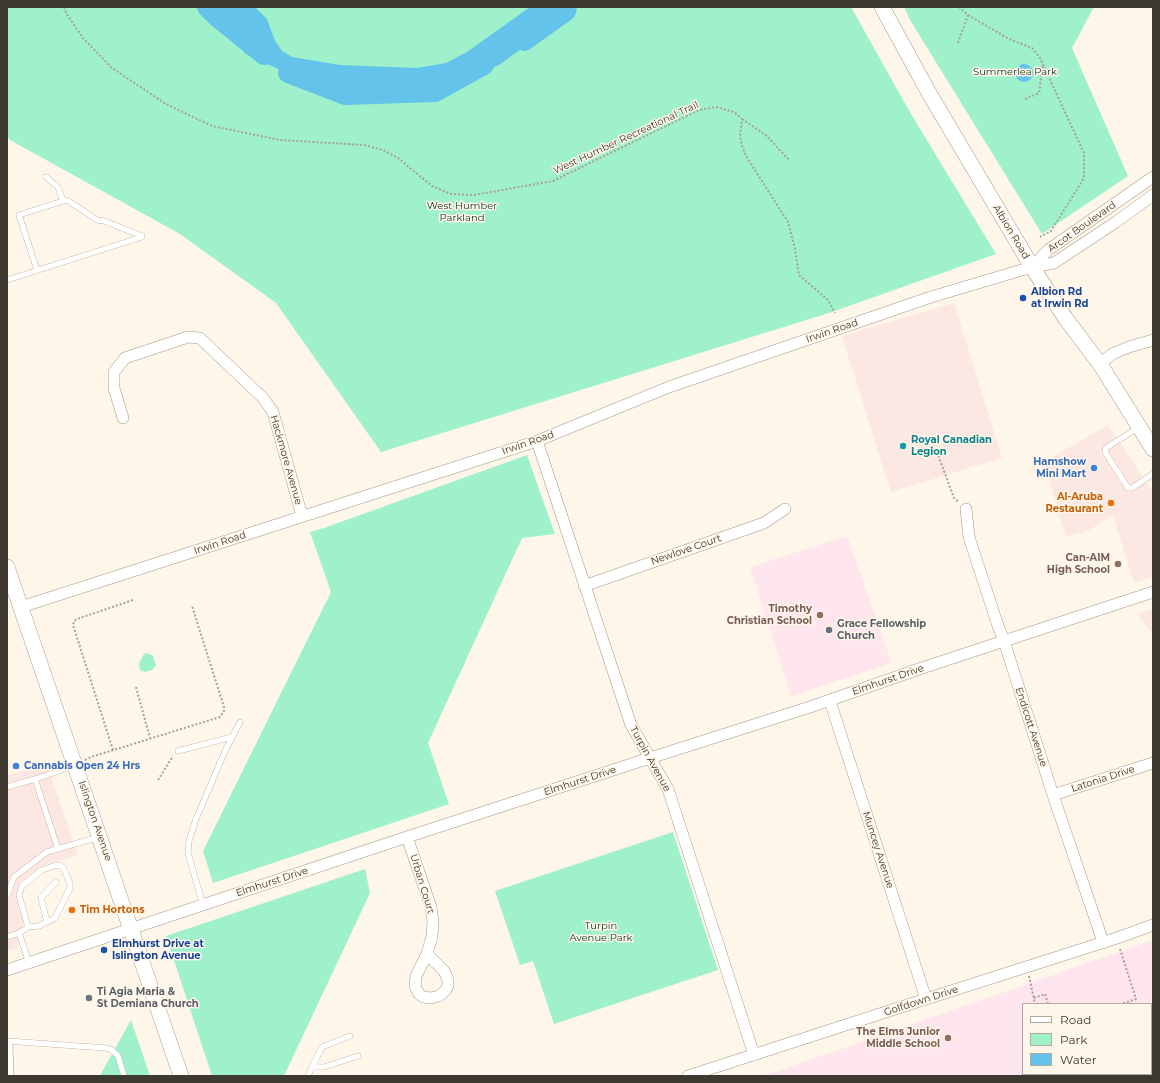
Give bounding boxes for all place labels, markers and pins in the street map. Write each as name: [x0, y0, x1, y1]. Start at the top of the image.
place label: Albion Rd at Irwin Rd: [1031, 286, 1088, 310]
marker: Albion Rd at Irwin Rd: [1018, 293, 1028, 303]
place label: Royal Canadian Legion: [911, 434, 992, 458]
marker: Royal Canadian Legion: [898, 441, 908, 451]
place label: Hamshow Mini Mart: [1033, 456, 1086, 480]
marker: Hamshow Mini Mart: [1089, 463, 1099, 473]
place label: Al-Aruba Restaurant: [1045, 491, 1103, 514]
marker: Al-Aruba Restaurant: [1106, 498, 1116, 508]
place label: Can-AIM High School: [1047, 552, 1110, 576]
marker: Can-AIM High School: [1113, 559, 1123, 569]
place label: Timothy Christian School: [727, 603, 812, 626]
marker: Timothy Christian School: [815, 610, 825, 620]
place label: Grace Fellowship Church: [837, 618, 926, 642]
marker: Grace Fellowship Church: [824, 625, 834, 635]
place label: Cannabis Open 24 Hrs: [24, 760, 140, 772]
marker: Cannabis Open 24 Hrs: [11, 761, 21, 771]
place label: Tim Hortons: [80, 904, 145, 916]
marker: Tim Hortons: [67, 905, 77, 915]
place label: Elmhurst Drive at Islington Avenue: [112, 938, 204, 962]
marker: Elmhurst Drive at Islington Avenue: [99, 945, 109, 955]
place label: Ti Agia Maria & St Demiana Church: [97, 986, 199, 1010]
marker: Ti Agia Maria & St Demiana Church: [84, 993, 94, 1003]
place label: The Elms Junior Middle School: [856, 1026, 940, 1050]
marker: The Elms Junior Middle School: [943, 1033, 953, 1043]

